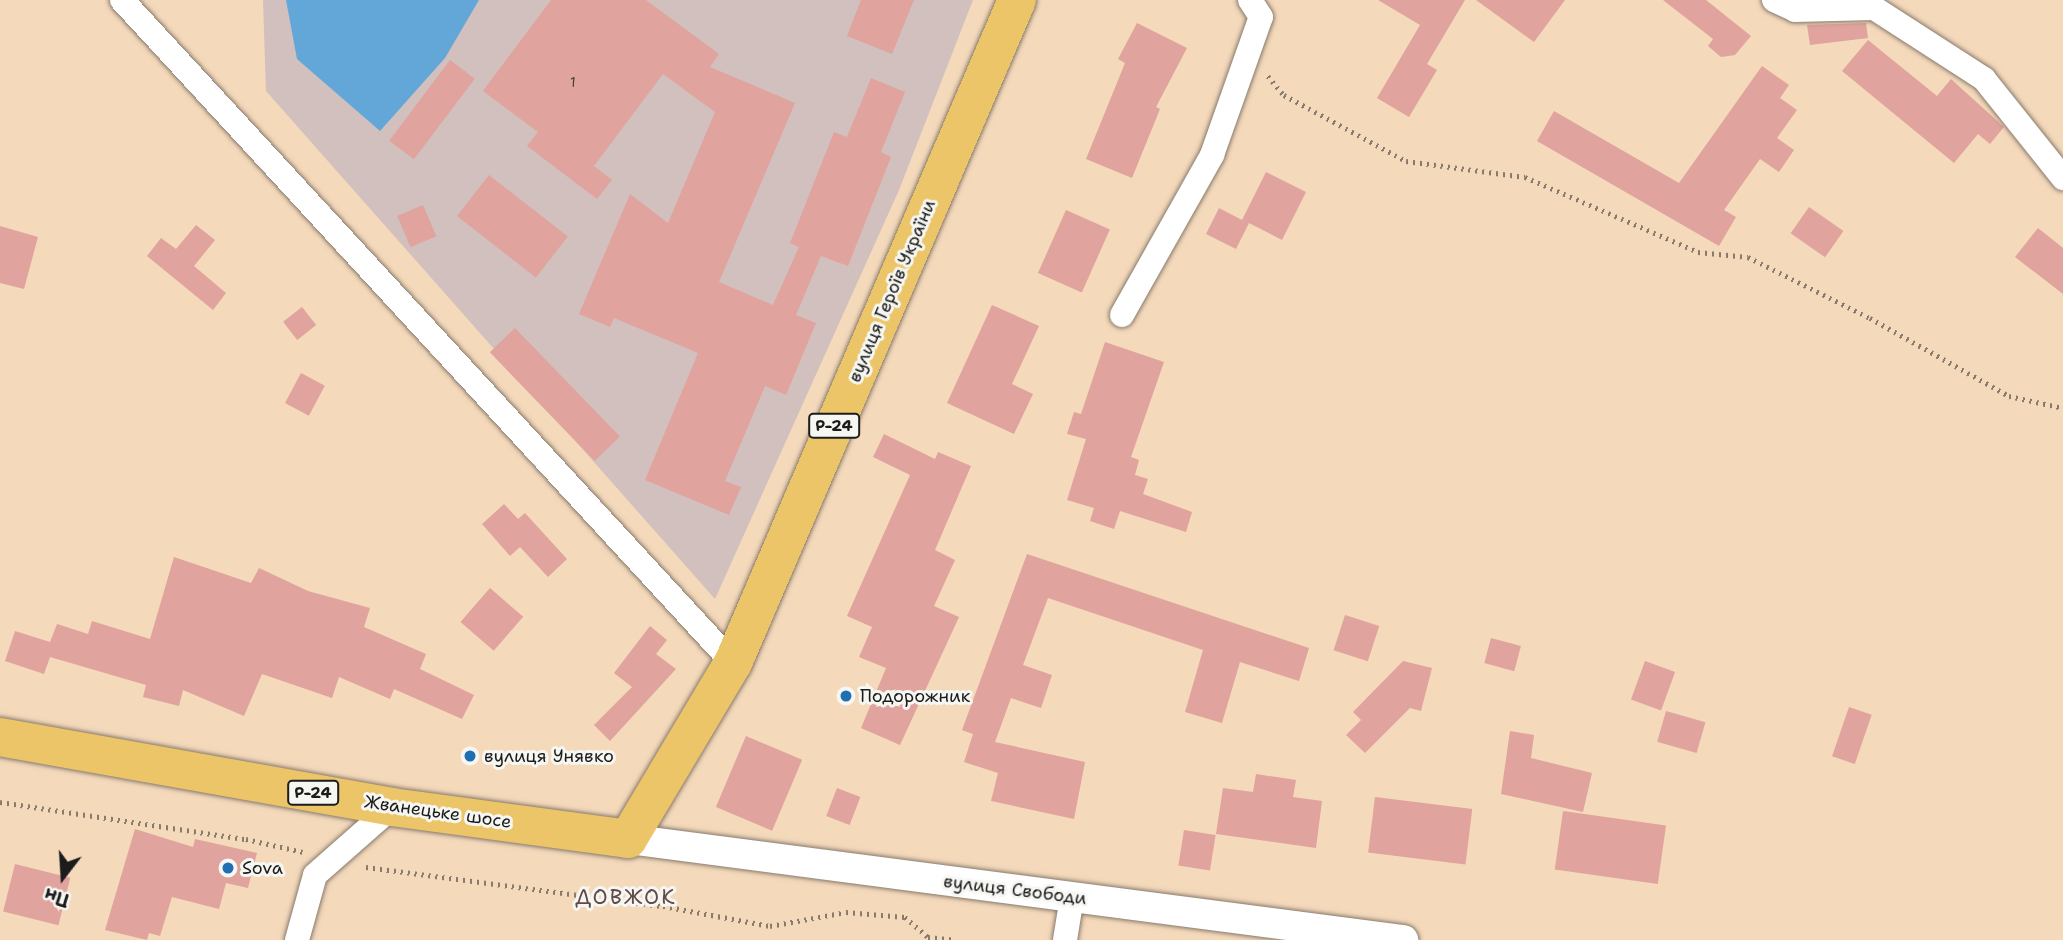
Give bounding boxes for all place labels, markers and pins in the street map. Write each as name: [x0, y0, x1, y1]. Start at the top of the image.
place label: Подорожник: [860, 685, 970, 707]
marker: Подорожник: [838, 688, 854, 704]
place label: вулиця Унявко: [484, 745, 614, 767]
marker: вулиця Унявко: [462, 748, 478, 764]
place label: Sova: [242, 857, 283, 879]
marker: Sova: [220, 860, 236, 876]

